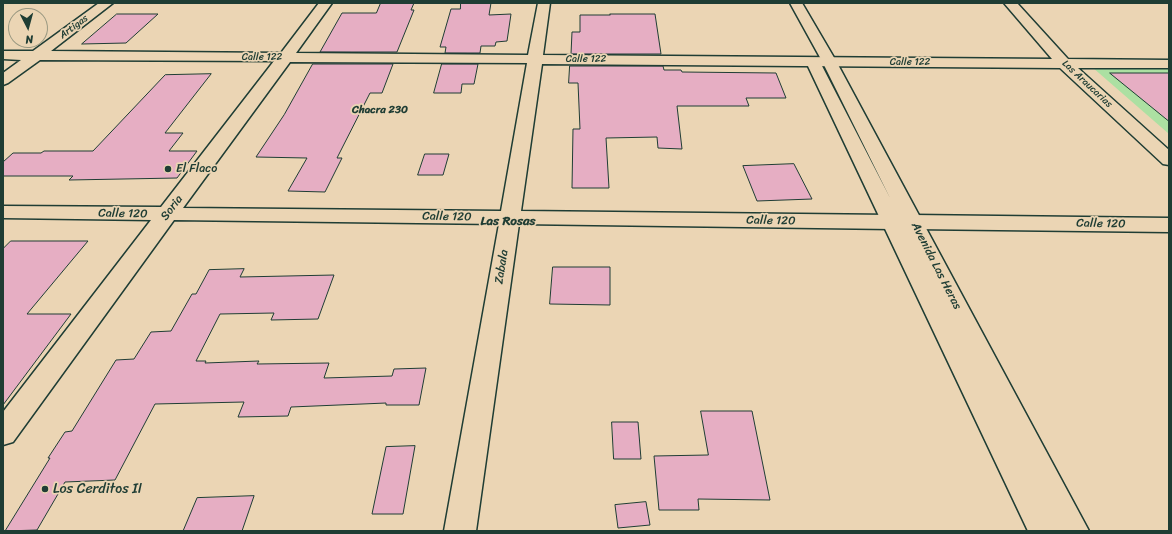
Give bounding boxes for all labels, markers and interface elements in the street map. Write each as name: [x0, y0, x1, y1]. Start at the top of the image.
north arrow: [8, 8, 48, 48]
street label: Artigas: [57, 12, 91, 42]
text: N: [24, 30, 34, 49]
street label: Calle 122: [242, 51, 282, 63]
street label: Calle 122: [566, 53, 606, 65]
street label: Calle 122: [890, 56, 930, 68]
street label: Las Araucarias: [1059, 58, 1115, 110]
district label: Chacra 230: [352, 103, 408, 117]
place label: El Flaco: [176, 162, 217, 176]
marker: El Flaco: [163, 164, 173, 174]
street label: Soria: [158, 193, 186, 223]
street label: Calle 120: [98, 206, 148, 222]
street label: Calle 120: [422, 209, 472, 225]
street label: Calle 120: [746, 213, 796, 229]
district label: Las Rosas: [481, 214, 535, 230]
street label: Calle 120: [1076, 216, 1126, 232]
street label: Avenida Las Heras: [908, 220, 964, 312]
street label: Zabala: [492, 249, 512, 285]
place label: Los Cerditos II: [53, 481, 142, 497]
marker: Los Cerditos II: [40, 484, 50, 494]

